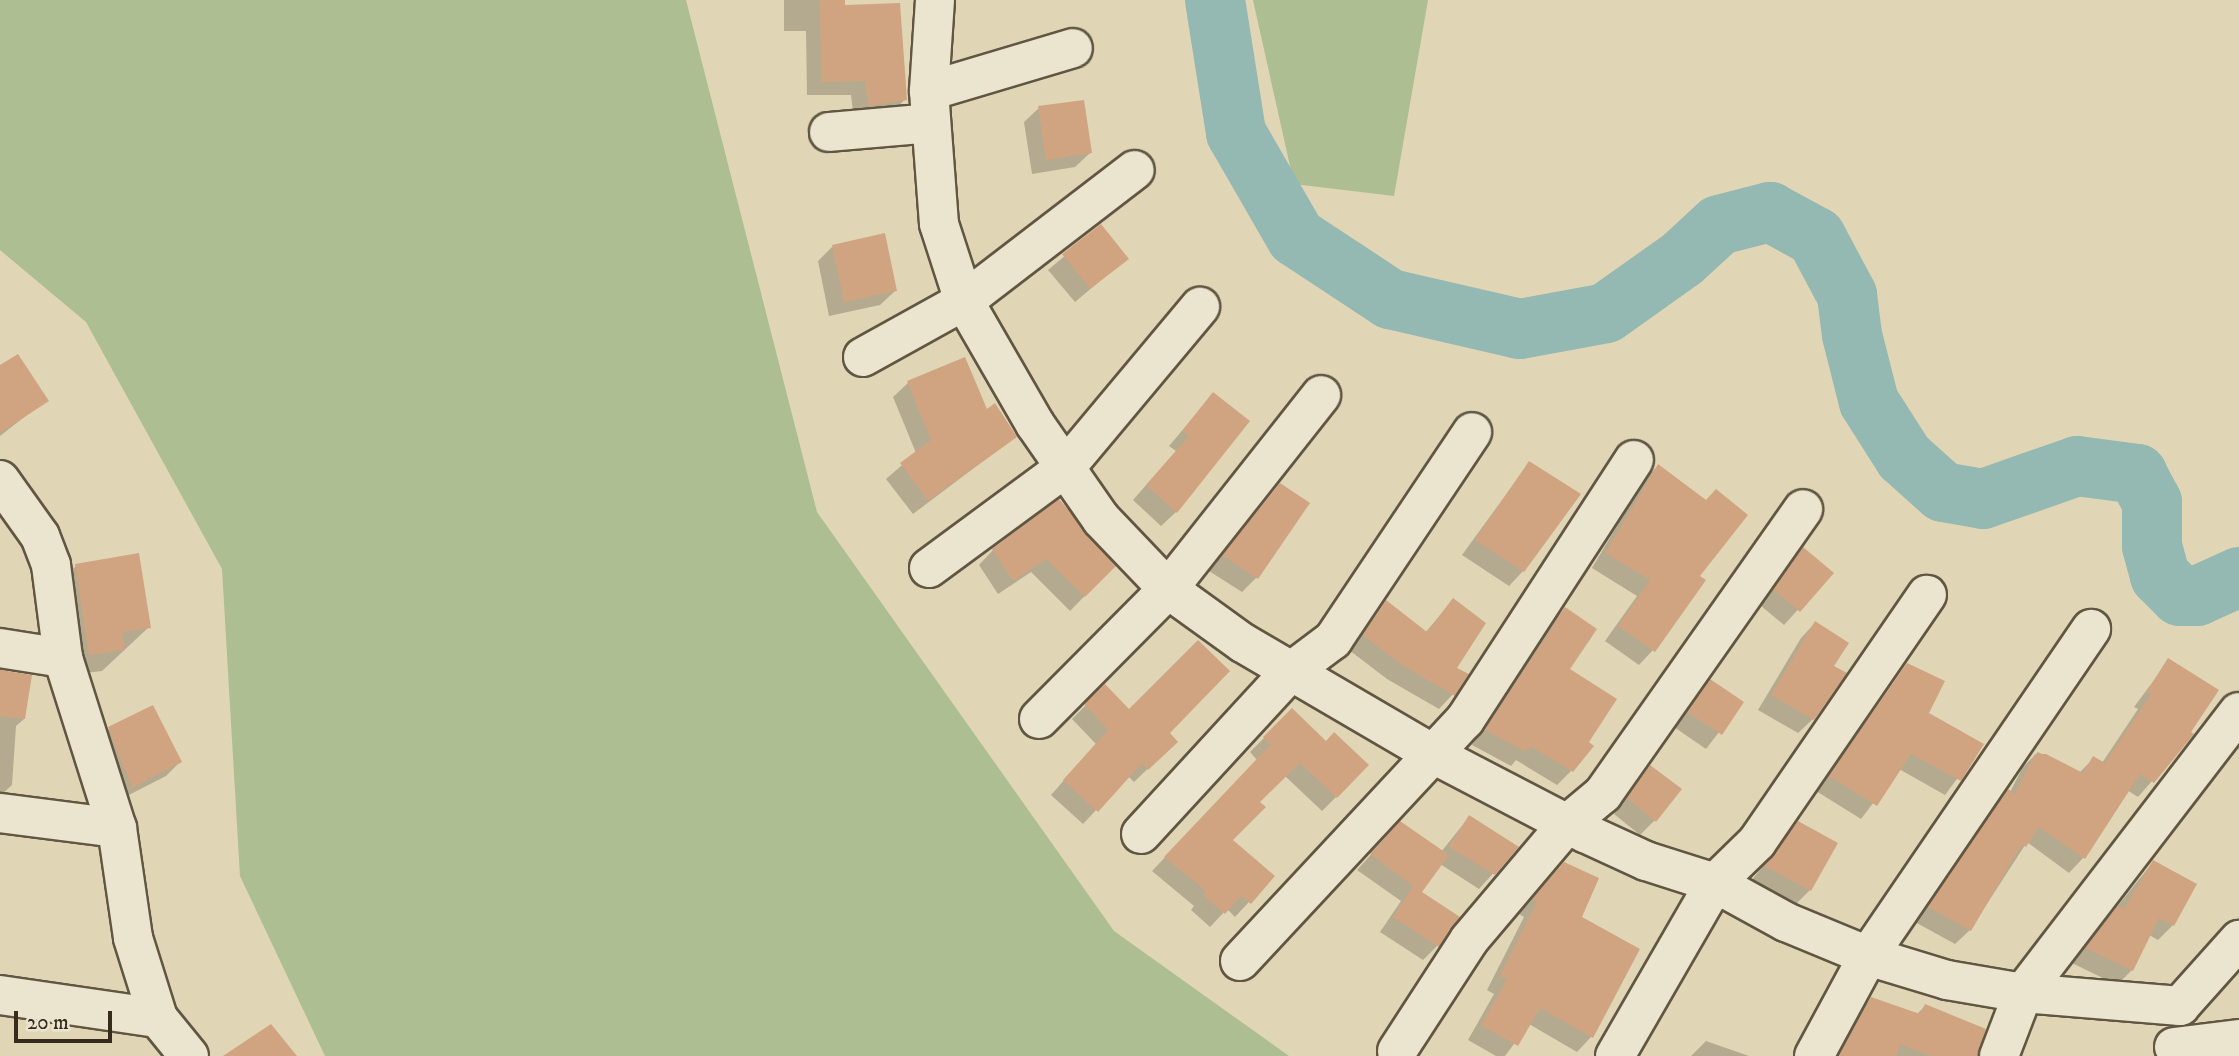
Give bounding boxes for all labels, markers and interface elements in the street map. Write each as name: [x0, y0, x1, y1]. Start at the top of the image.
scale bar: [18, 996, 116, 1040]
text: 20 m: [27, 1010, 69, 1036]

